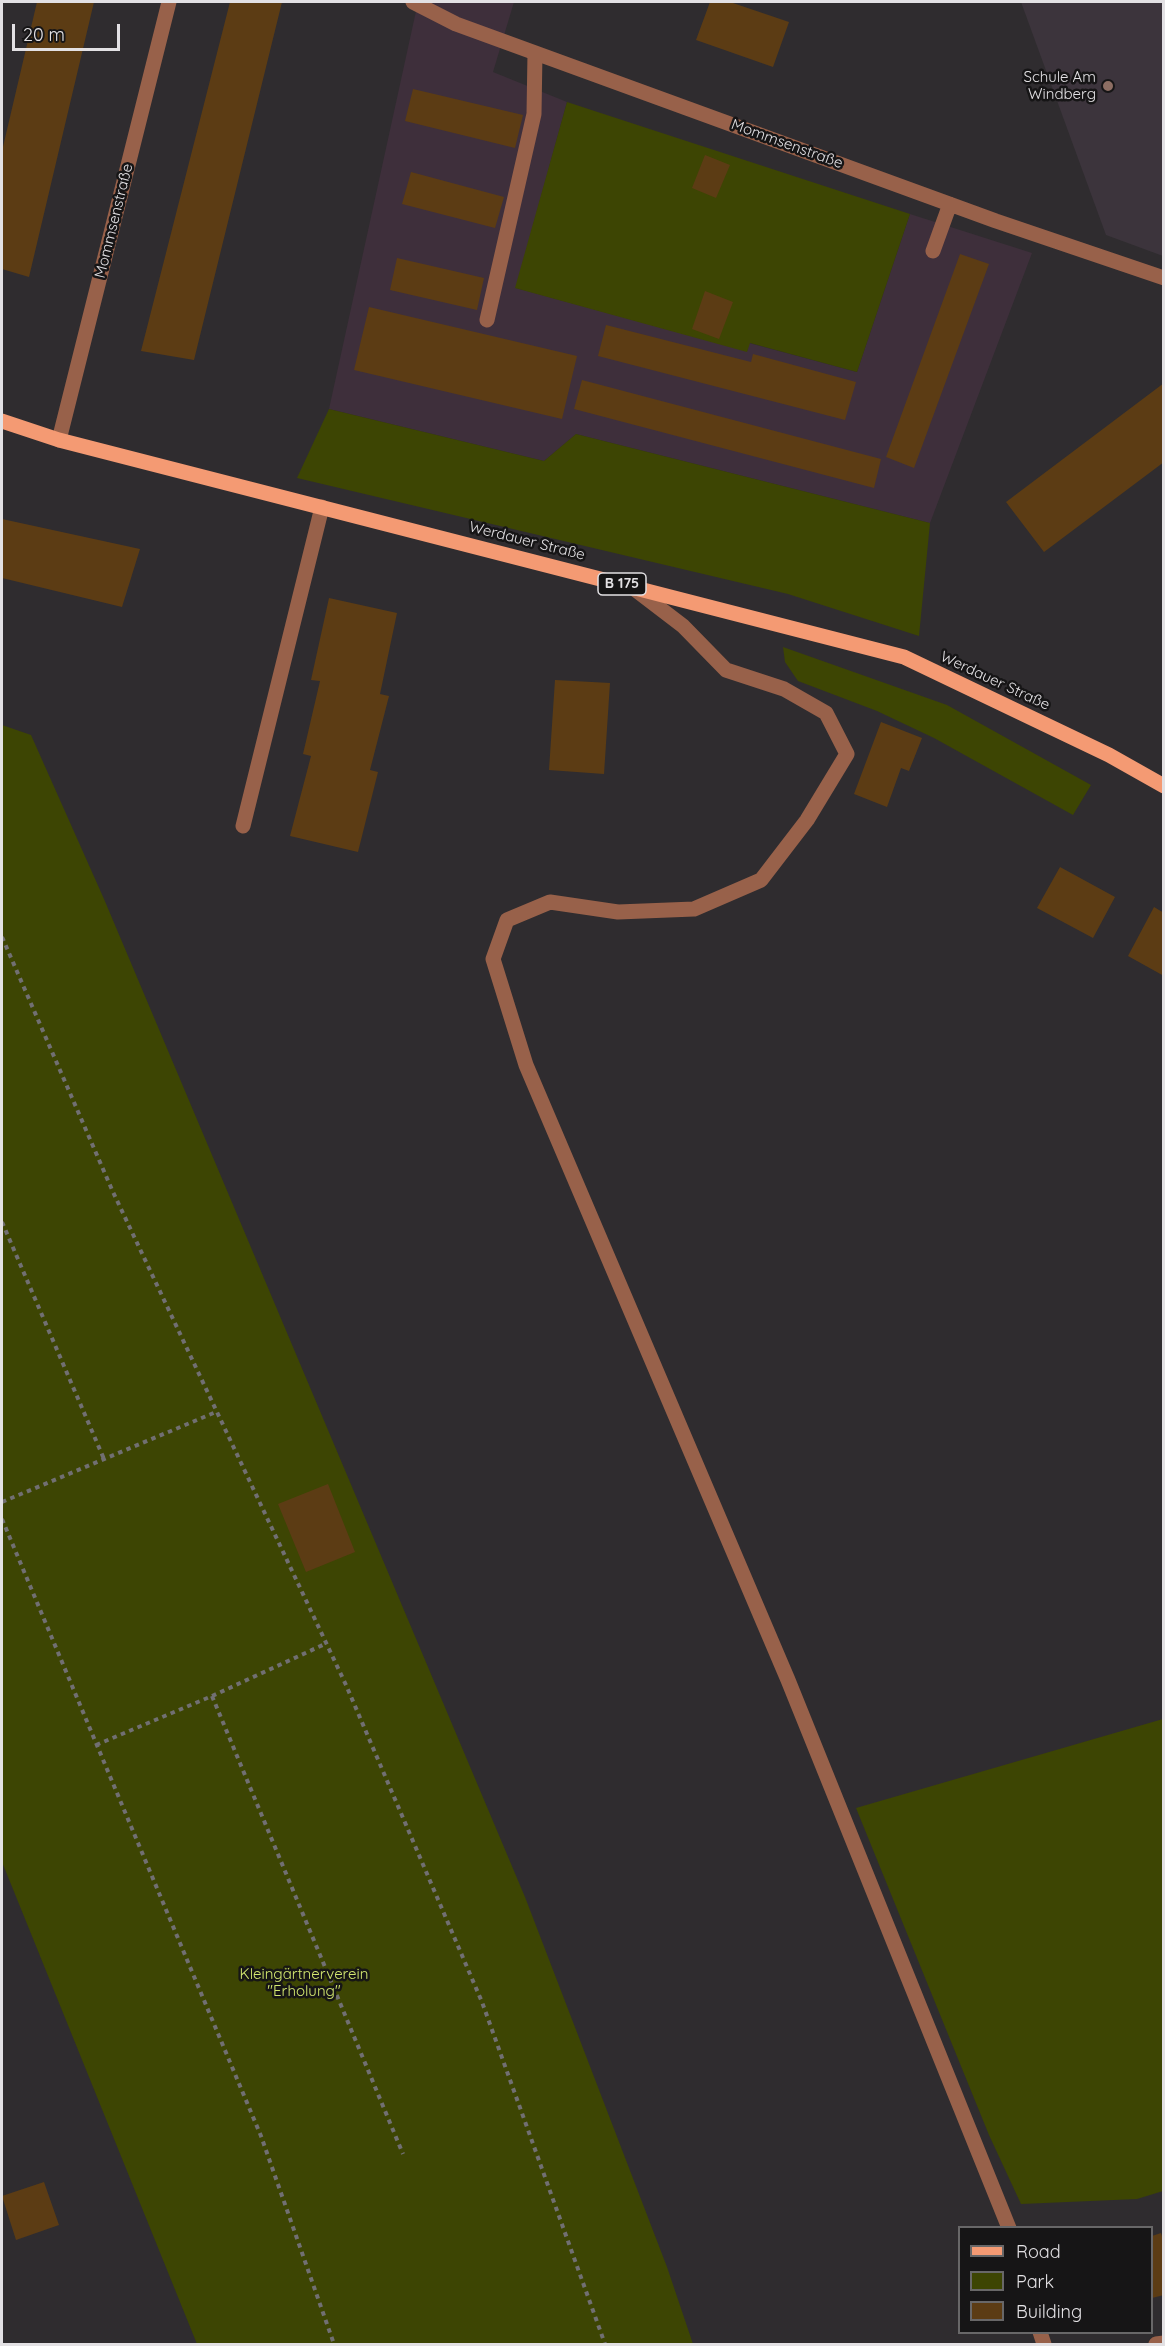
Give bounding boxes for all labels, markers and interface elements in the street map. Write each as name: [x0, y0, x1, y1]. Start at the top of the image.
scale bar: [15, 12, 123, 50]
text: 20 m: [23, 23, 65, 46]
place label: Schule Am Windberg: [1023, 68, 1096, 103]
marker: Schule Am Windberg: [1101, 79, 1115, 93]
street label: Mommsenstraße: [729, 115, 845, 173]
street label: Mommsenstraße: [91, 162, 137, 280]
street label: Werdauer Straße: [467, 518, 587, 564]
road number: B 175: [598, 573, 646, 595]
street label: Werdauer Straße: [937, 648, 1053, 714]
park label: Kleingärtnerverein "Erholung": [240, 1965, 368, 2000]
legend: [958, 2226, 1153, 2334]
text: Road: [1016, 2240, 1061, 2263]
text: Park: [1016, 2270, 1054, 2293]
text: Building: [1016, 2300, 1082, 2323]

